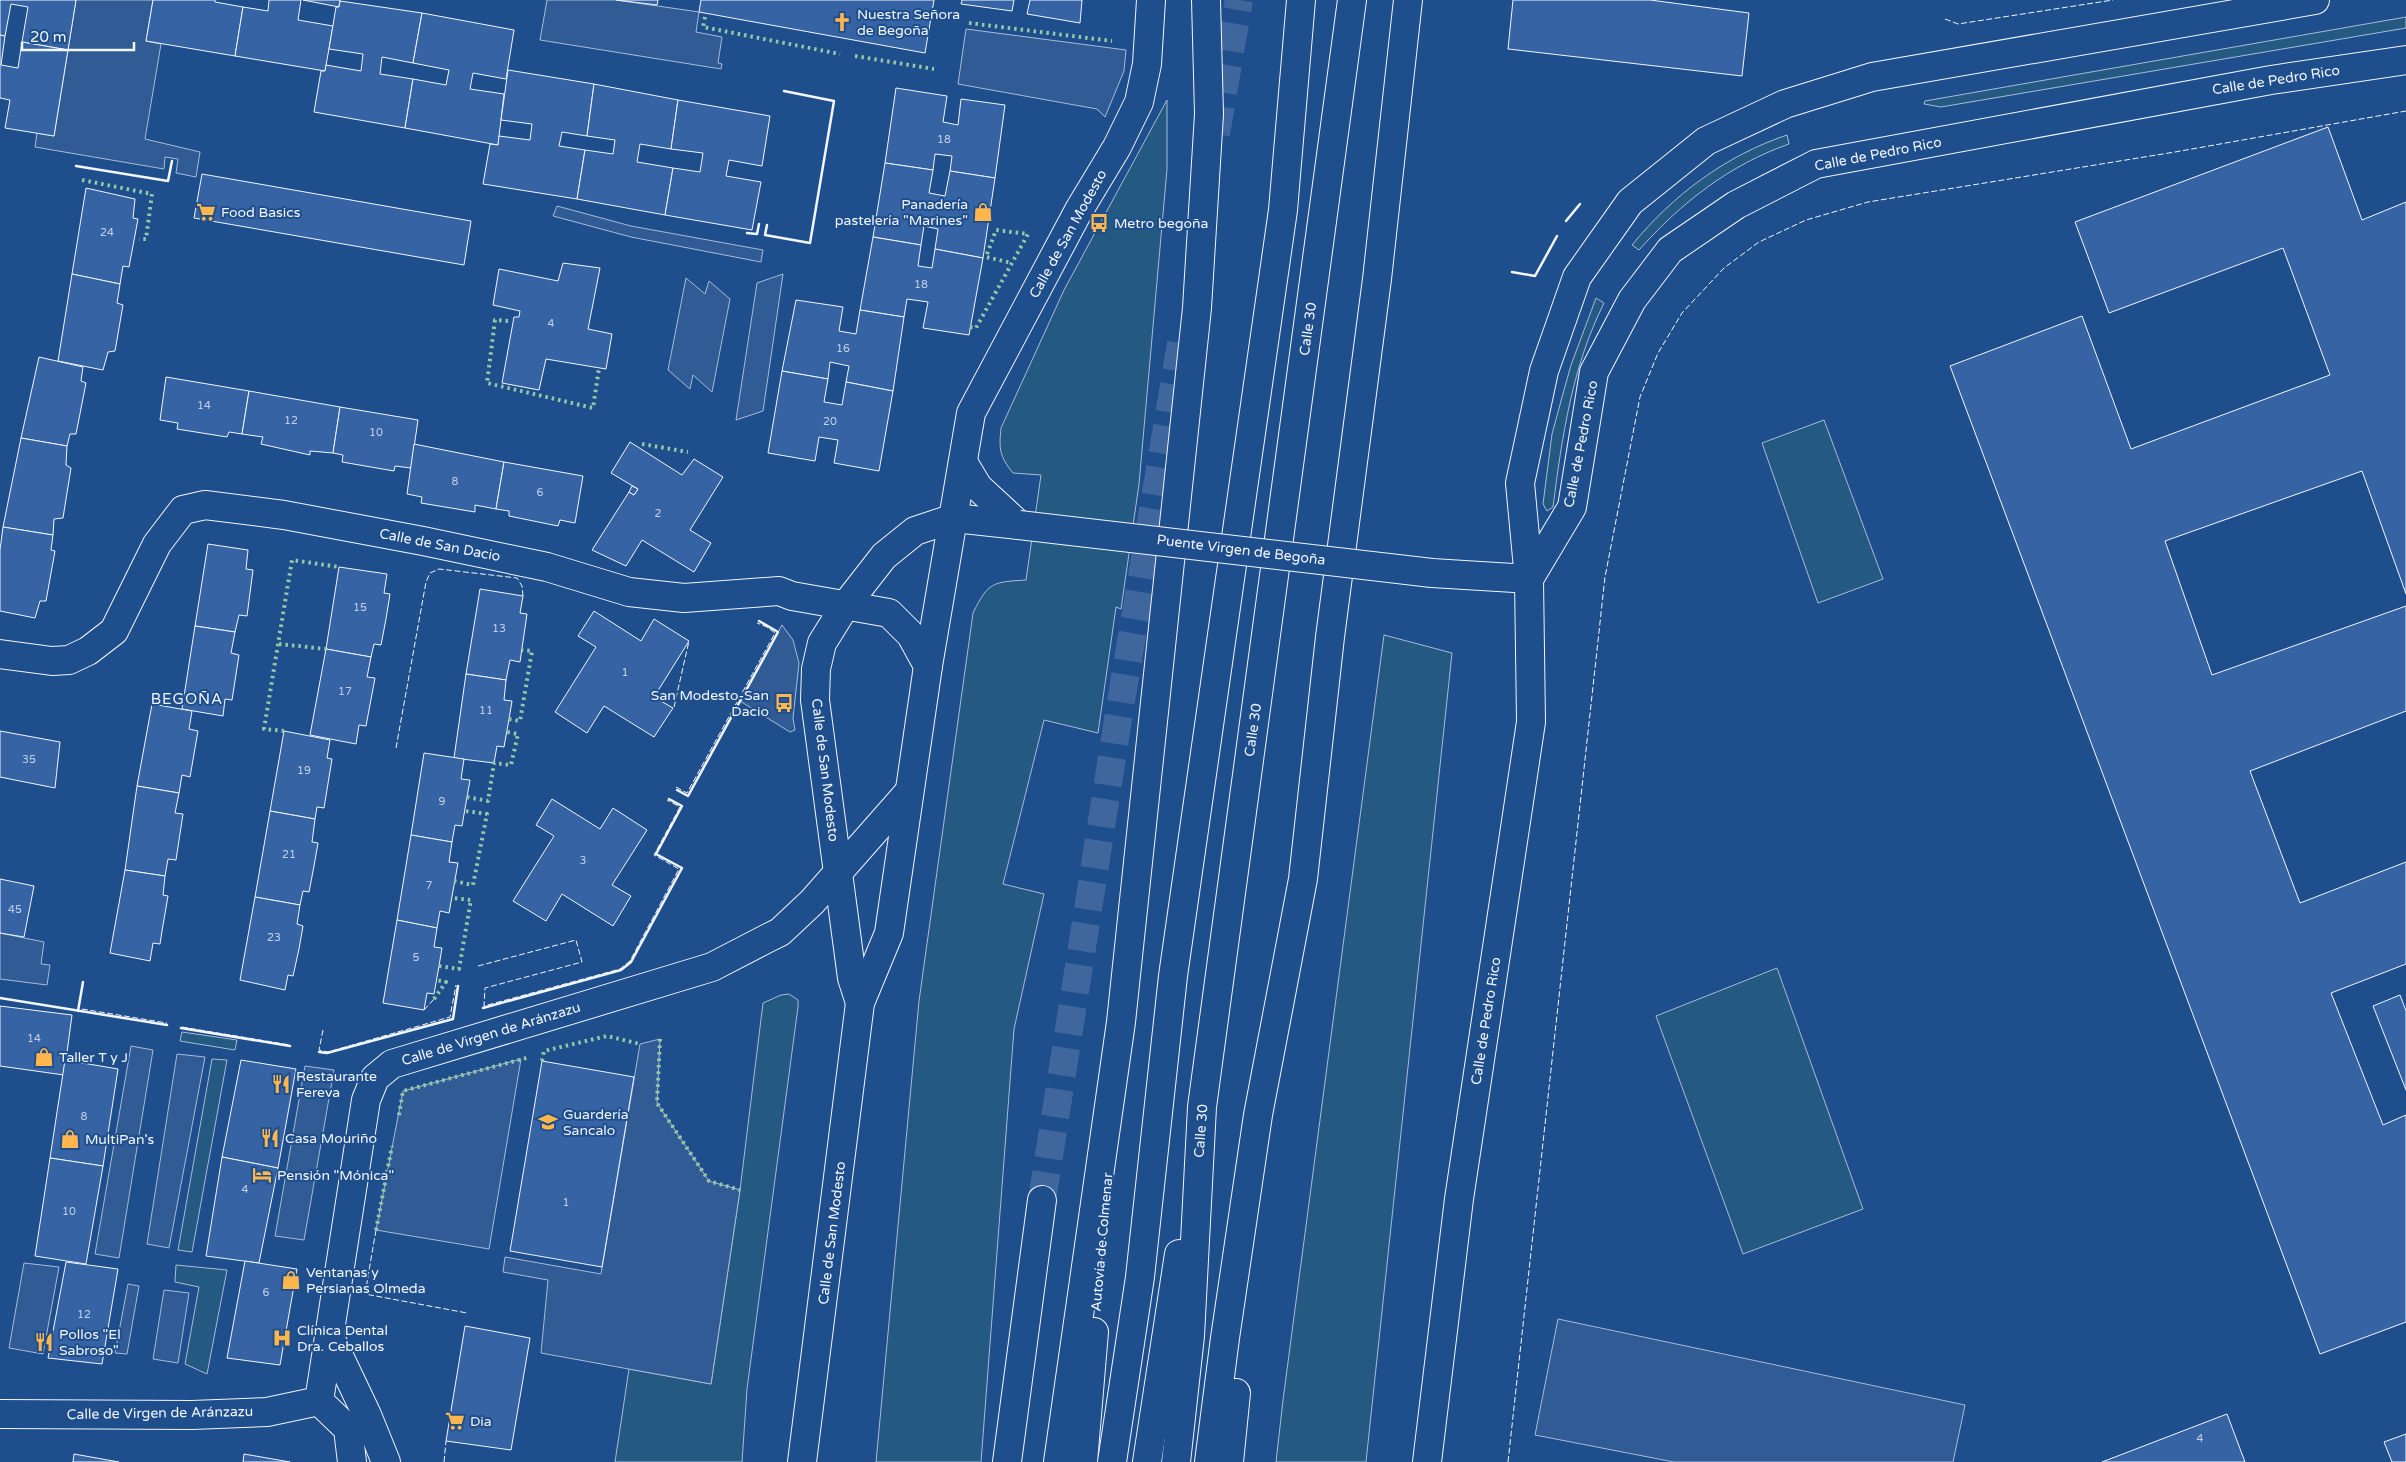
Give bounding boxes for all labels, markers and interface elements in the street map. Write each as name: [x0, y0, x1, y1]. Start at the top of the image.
place label: Nuestra Señora de Begoña: [857, 6, 960, 39]
church icon: Nuestra Señora de Begoña: [831, 11, 853, 33]
scale bar: [22, 20, 135, 52]
text: 20 m: [30, 28, 67, 46]
street label: Calle de Pedro Rico: [2211, 61, 2341, 99]
house number: 18: [937, 133, 951, 146]
street label: Calle de Pedro Rico: [1813, 133, 1943, 175]
street label: Calle de San Modesto: [1026, 167, 1110, 301]
place label: Panadería pastelería "Marines": [835, 196, 968, 229]
supermarket icon: Food Basics: [195, 201, 217, 223]
shop icon: Panadería pastelería "Marines": [972, 201, 994, 223]
place label: Food Basics: [221, 204, 301, 221]
bus stop icon: Metro begoña: [1088, 212, 1110, 234]
place label: Metro begoña: [1114, 215, 1208, 232]
house number: 24: [100, 226, 114, 239]
house number: 18: [914, 278, 928, 291]
street label: Calle 30: [1296, 301, 1320, 357]
house number: 4: [548, 317, 555, 330]
house number: 16: [836, 342, 850, 355]
street label: Calle de Pedro Rico: [1560, 379, 1602, 509]
house number: 14: [197, 399, 211, 412]
house number: 12: [284, 414, 298, 427]
house number: 20: [823, 415, 837, 428]
house number: 10: [369, 426, 383, 439]
house number: 8: [452, 475, 459, 488]
house number: 6: [537, 486, 544, 499]
house number: 2: [655, 507, 662, 520]
street label: Calle de San Dacio: [378, 525, 502, 565]
street label: Puente Virgen de Begoña: [1156, 531, 1326, 569]
house number: 15: [353, 601, 367, 614]
house number: 13: [492, 622, 506, 635]
house number: 1: [622, 666, 628, 679]
house number: 17: [338, 685, 352, 698]
place label: San Modesto-San Dacio: [651, 687, 769, 720]
district label: BEGOÑA: [151, 690, 223, 708]
bus stop icon: San Modesto-San Dacio: [773, 692, 795, 714]
street label: Calle de San Modesto: [808, 697, 842, 843]
street label: Calle 30: [1241, 702, 1265, 758]
house number: 11: [479, 704, 493, 717]
house number: 35: [22, 753, 36, 766]
house number: 19: [297, 764, 311, 777]
house number: 9: [439, 795, 446, 808]
house number: 21: [282, 848, 296, 861]
house number: 3: [580, 854, 587, 867]
house number: 7: [426, 879, 433, 892]
house number: 45: [8, 903, 22, 916]
house number: 23: [267, 931, 281, 944]
house number: 5: [413, 951, 420, 964]
street label: Calle de Pedro Rico: [1467, 956, 1505, 1086]
street label: Calle de Virgen de Aránzazu: [399, 999, 583, 1069]
house number: 14: [27, 1032, 41, 1045]
shop icon: Taller T y J: [33, 1046, 55, 1068]
place label: Taller T y J: [59, 1049, 128, 1066]
place label: Restaurante Fereva: [296, 1068, 377, 1101]
restaurant icon: Restaurante Fereva: [270, 1073, 292, 1095]
street label: Calle 30: [1191, 1103, 1211, 1158]
place label: Guardería Sancalo: [563, 1106, 629, 1139]
house number: 8: [81, 1110, 88, 1123]
school or university icon: Guardería Sancalo: [537, 1111, 559, 1133]
restaurant icon: Casa Mouriño: [259, 1127, 281, 1149]
shop icon: MultiPan's: [59, 1128, 81, 1150]
place label: Casa Mouriño: [285, 1130, 377, 1147]
place label: MultiPan's: [85, 1131, 155, 1148]
street label: Calle de San Modesto: [815, 1160, 849, 1306]
hotel icon: Pensión "Mónica": [251, 1164, 273, 1186]
place label: Pensión "Mónica": [277, 1167, 394, 1184]
street label: Autovía de Colmenar: [1087, 1171, 1117, 1312]
house number: 4: [242, 1183, 249, 1196]
house number: 1: [563, 1196, 569, 1209]
house number: 10: [62, 1205, 76, 1218]
place label: Ventanas y Persianas Olmeda: [306, 1264, 426, 1297]
shop icon: Ventanas y Persianas Olmeda: [280, 1269, 302, 1291]
house number: 6: [263, 1286, 270, 1299]
house number: 12: [77, 1308, 91, 1321]
place label: Clínica Dental Dra. Ceballos: [297, 1322, 388, 1355]
place label: Pollos "El Sabroso": [59, 1326, 121, 1359]
hospital icon: Clínica Dental Dra. Ceballos: [271, 1327, 293, 1349]
restaurant icon: Pollos "El Sabroso": [33, 1331, 55, 1353]
street label: Calle de Virgen de Aránzazu: [67, 1403, 253, 1423]
supermarket icon: Dia: [444, 1410, 466, 1432]
place label: Dia: [470, 1413, 492, 1430]
house number: 4: [2197, 1432, 2204, 1445]

